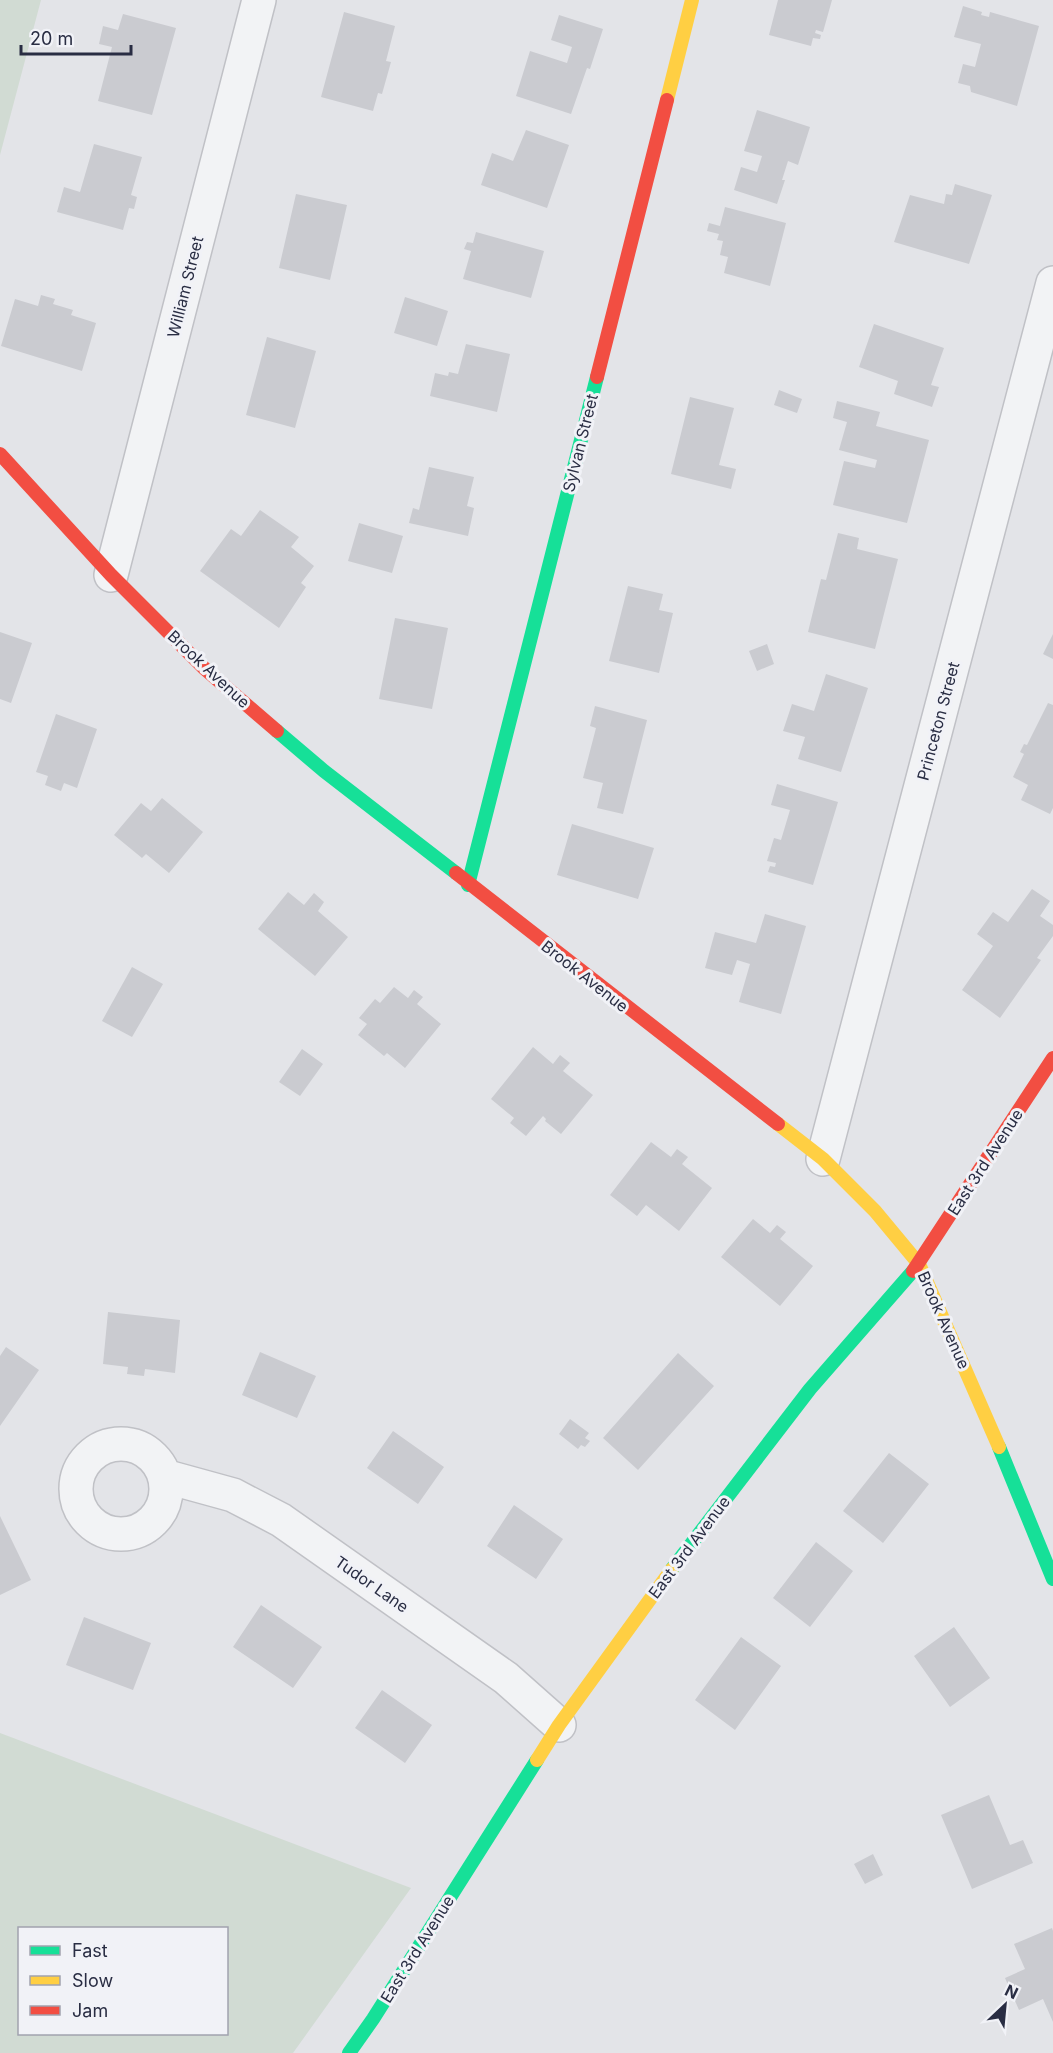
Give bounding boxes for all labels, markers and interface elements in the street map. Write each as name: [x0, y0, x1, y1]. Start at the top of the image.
scale bar: [21, 18, 130, 56]
text: 20 m: [30, 28, 73, 49]
street label: William Street: [163, 234, 207, 340]
street label: Sylvan Street: [558, 392, 602, 494]
street label: Brook Avenue: [164, 626, 254, 712]
street label: Princeton Street: [913, 659, 963, 783]
street label: Brook Avenue: [538, 936, 632, 1016]
street label: East 3rd Avenue: [943, 1105, 1027, 1219]
street label: Brook Avenue: [914, 1268, 974, 1372]
street label: East 3rd Avenue: [644, 1492, 734, 1602]
street label: Tudor Lane: [331, 1551, 413, 1617]
street label: East 3rd Avenue: [376, 1892, 458, 2006]
legend: [18, 1927, 228, 2035]
text: Fast: [72, 1940, 108, 1961]
text: Slow: [72, 1970, 113, 1991]
north arrow: [975, 1975, 1035, 2035]
text: N: [1002, 1980, 1021, 2003]
text: Jam: [72, 2000, 108, 2021]

